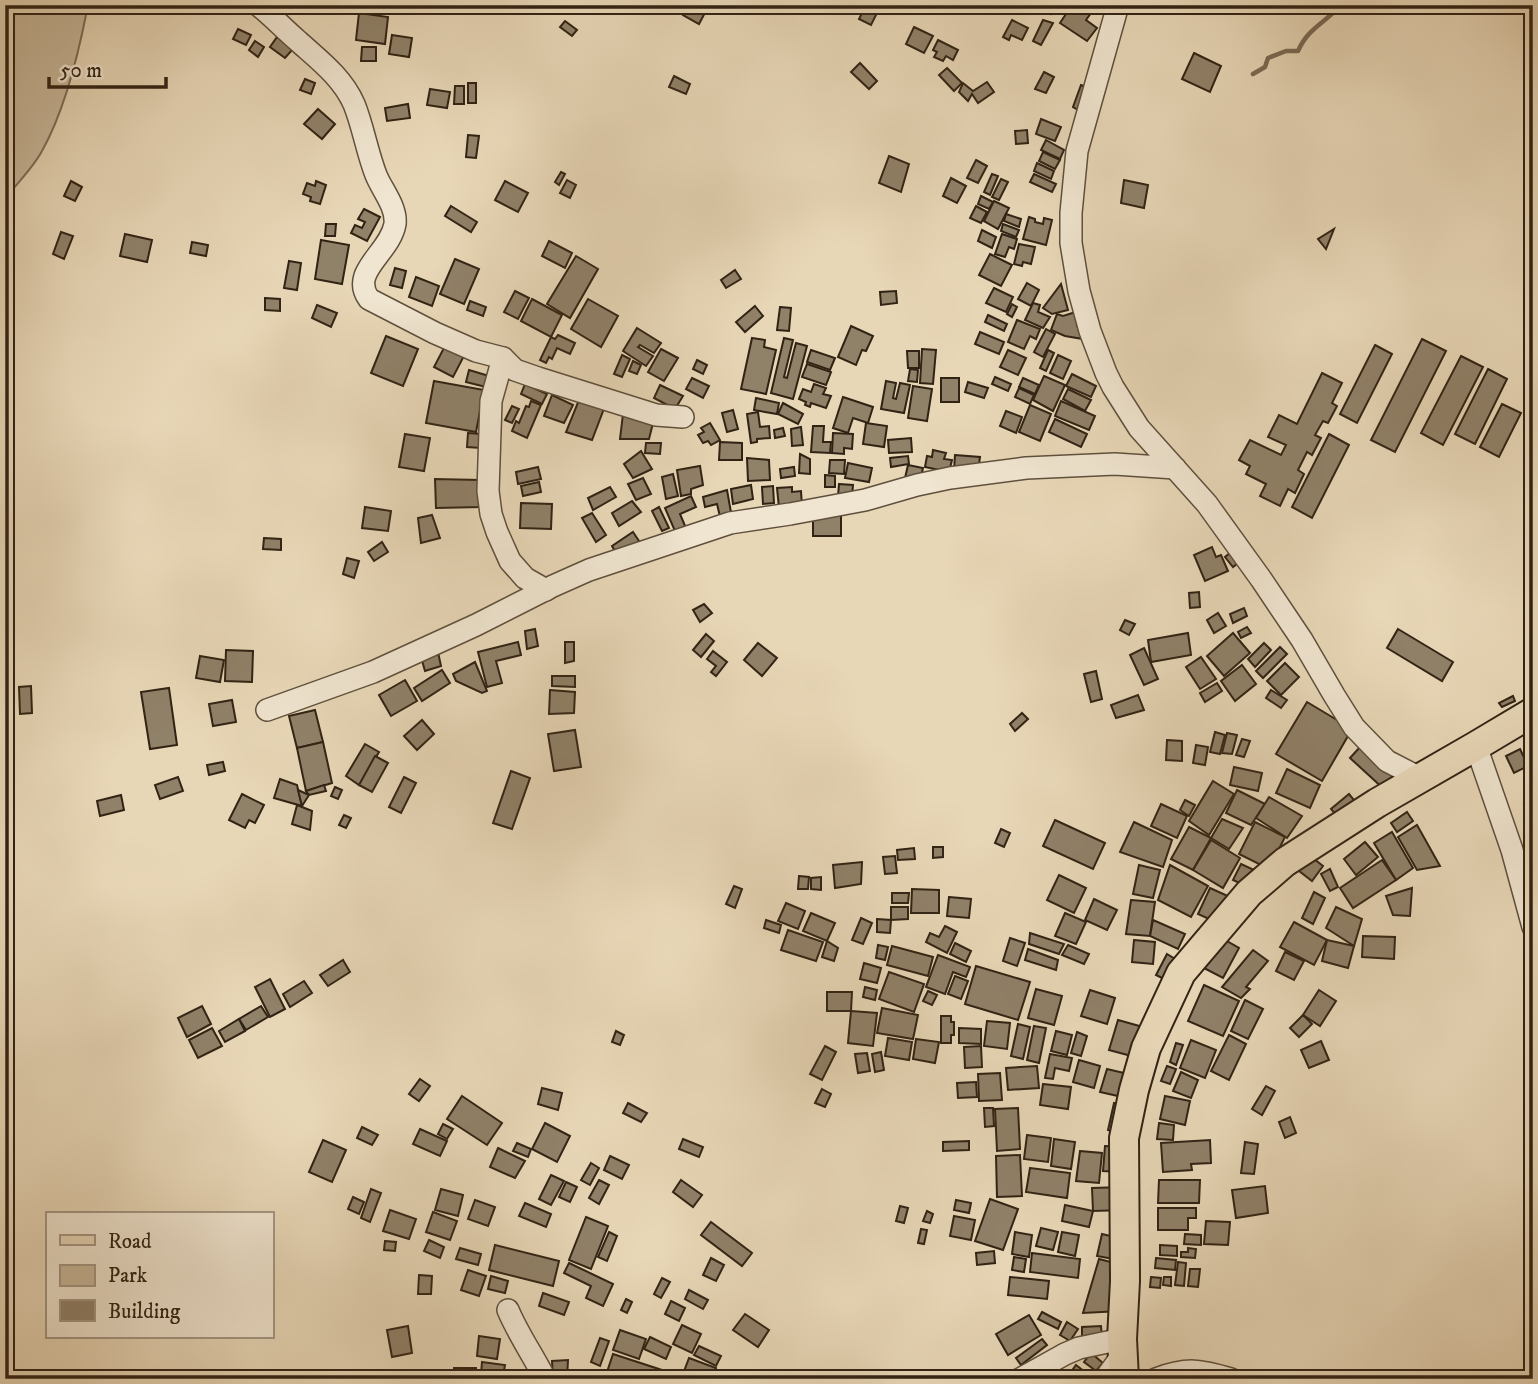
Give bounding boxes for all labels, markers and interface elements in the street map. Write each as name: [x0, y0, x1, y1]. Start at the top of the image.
scale bar: [49, 46, 166, 90]
text: 50 m: [60, 58, 102, 84]
legend: [46, 1212, 273, 1338]
text: Road: [108, 1229, 152, 1255]
text: Park: [108, 1263, 148, 1289]
text: Building: [108, 1299, 181, 1325]

